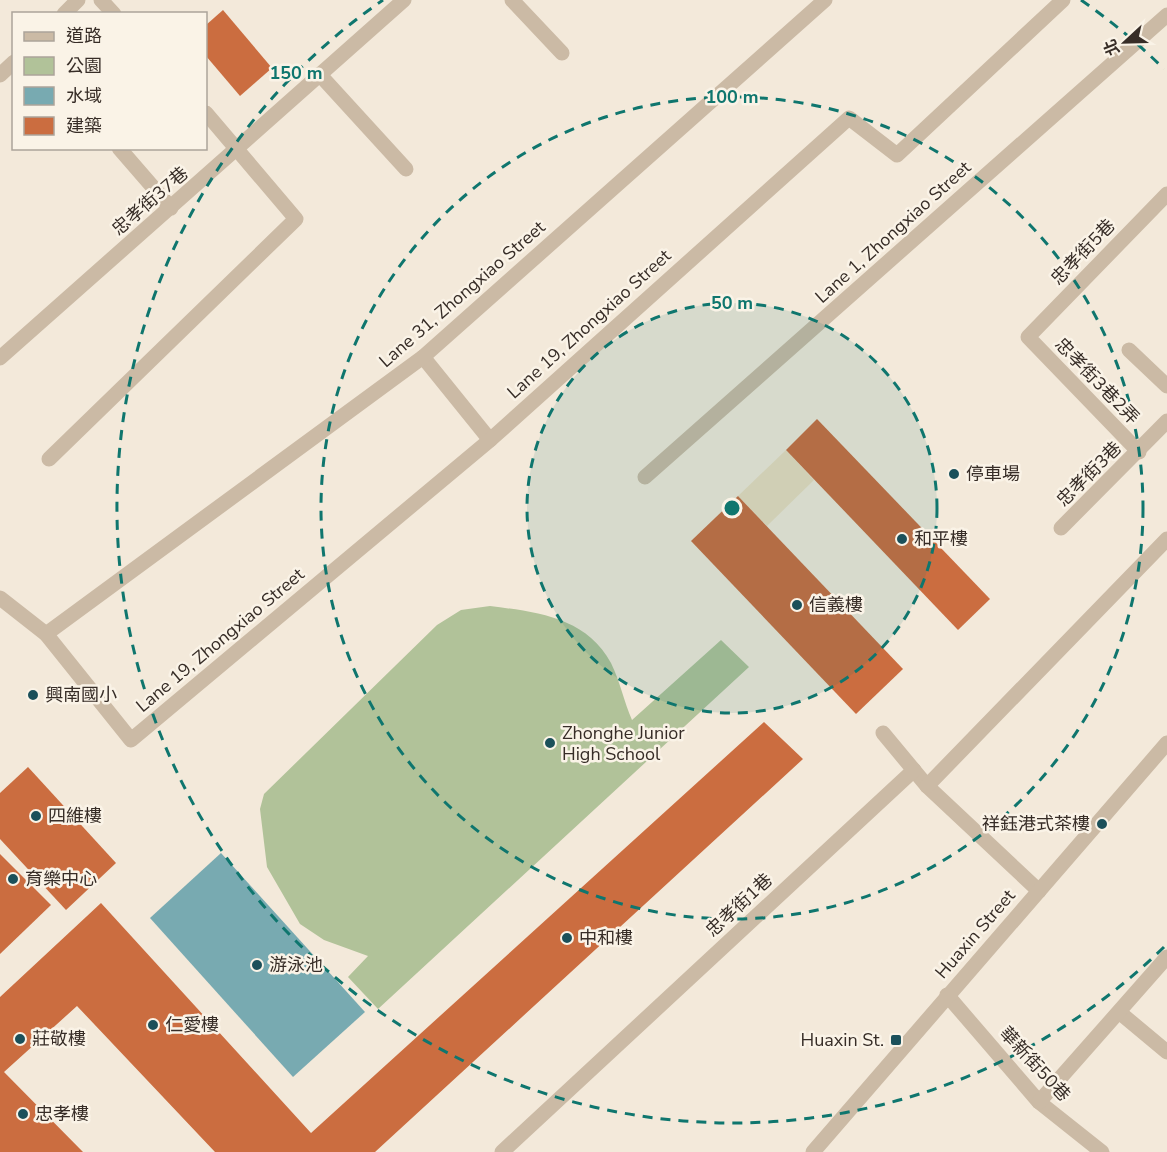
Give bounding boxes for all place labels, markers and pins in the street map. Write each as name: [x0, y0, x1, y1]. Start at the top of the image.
place label: 停車場: [966, 462, 1020, 486]
marker: 停車場: [947, 467, 961, 481]
centre of rings: [722, 498, 742, 518]
place label: 和平樓: [914, 527, 968, 551]
marker: 和平樓: [895, 532, 909, 546]
place label: 信義樓: [809, 593, 863, 617]
marker: 信義樓: [790, 598, 804, 612]
place label: 興南國小: [45, 683, 117, 707]
marker: 興南國小: [26, 688, 40, 702]
place label: Zhonghe Junior High School: [562, 721, 685, 766]
marker: Zhonghe Junior High School: [543, 736, 557, 750]
place label: 四維樓: [48, 804, 102, 828]
marker: 四維樓: [29, 809, 43, 823]
place label: 祥鈺港式茶樓: [982, 812, 1090, 836]
marker: 祥鈺港式茶樓: [1095, 817, 1109, 831]
place label: 育樂中心: [25, 867, 97, 891]
marker: 育樂中心: [6, 872, 20, 886]
place label: 中和樓: [579, 926, 633, 950]
marker: 中和樓: [560, 931, 574, 945]
place label: 游泳池: [269, 953, 323, 977]
marker: 游泳池: [250, 958, 264, 972]
place label: 仁愛樓: [165, 1013, 219, 1037]
marker: 仁愛樓: [146, 1018, 160, 1032]
place label: 莊敬樓: [32, 1027, 86, 1051]
place label: Huaxin St.: [800, 1028, 884, 1052]
marker: 莊敬樓: [13, 1032, 27, 1046]
marker: Huaxin St.: [889, 1033, 903, 1047]
place label: 忠孝樓: [35, 1102, 89, 1126]
marker: 忠孝樓: [16, 1107, 30, 1121]

